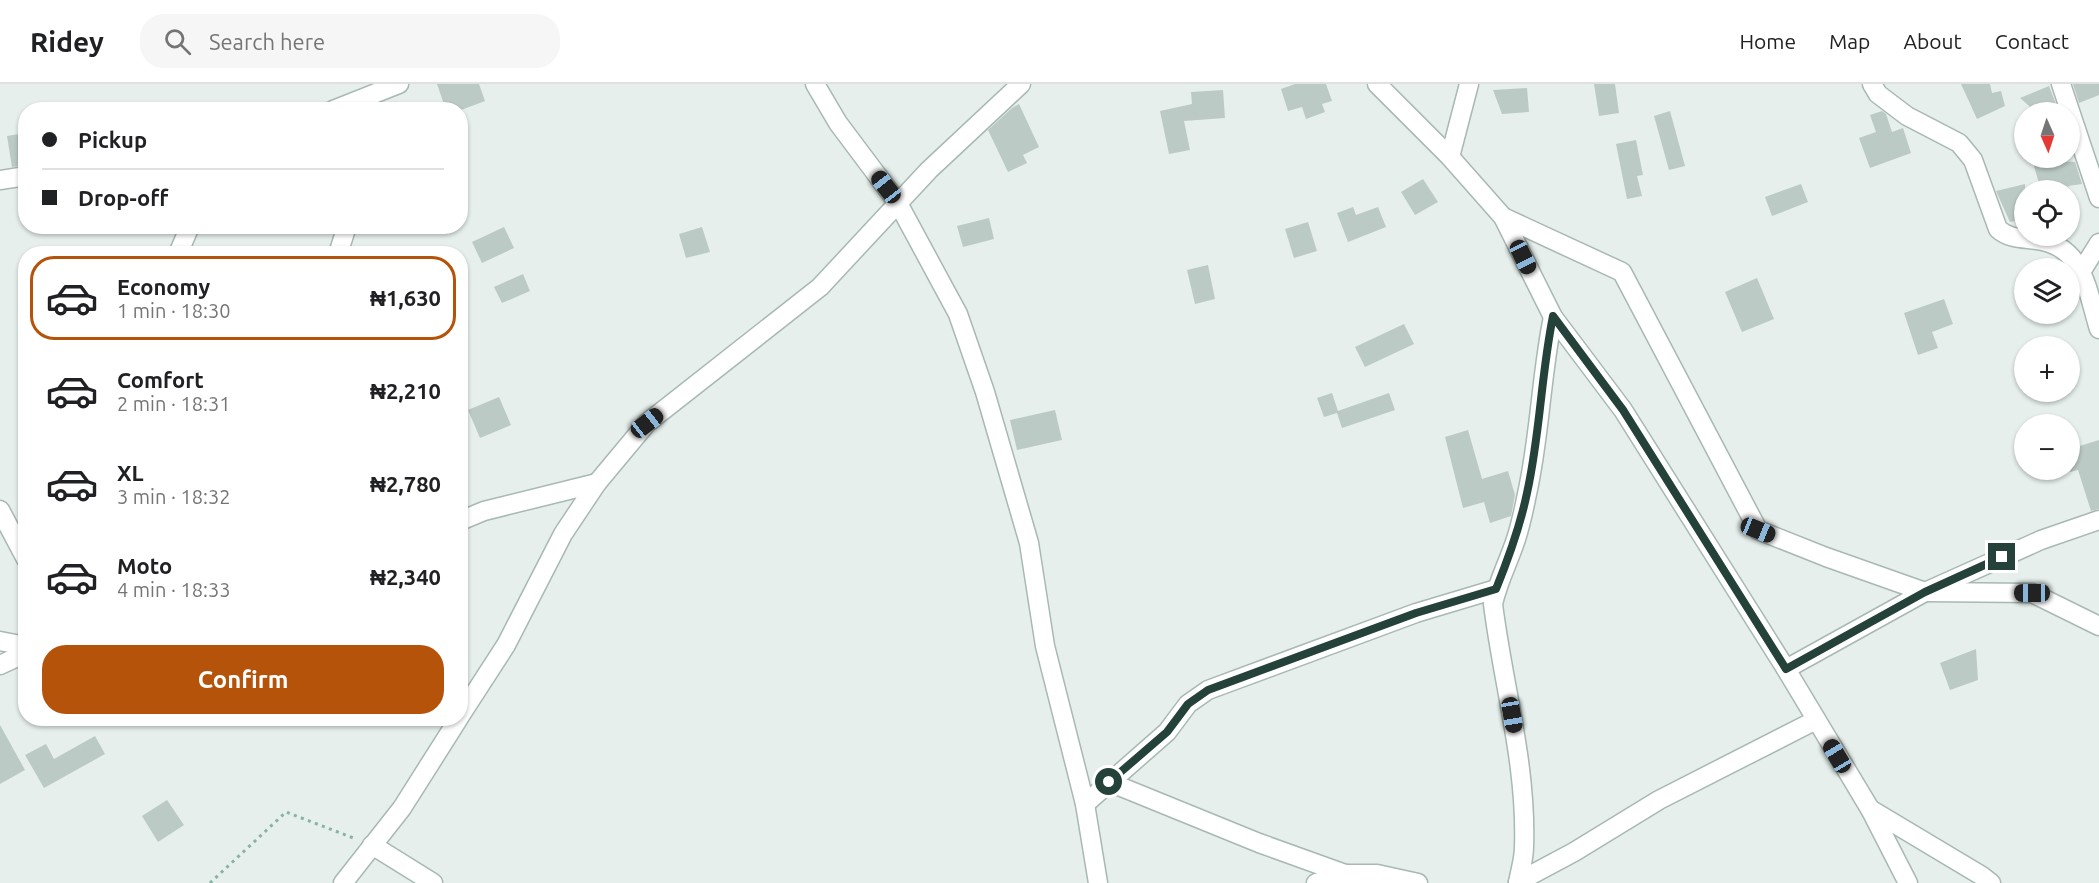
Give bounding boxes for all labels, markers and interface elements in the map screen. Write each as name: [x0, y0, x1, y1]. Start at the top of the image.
search box: [140, 14, 560, 68]
icon: search: [161, 25, 194, 58]
text: Ridey: [30, 26, 104, 57]
text: Search here: [209, 29, 325, 54]
text: Home: [1739, 29, 1796, 53]
text: Map: [1829, 29, 1870, 53]
text: About: [1903, 29, 1962, 53]
text: Contact: [1995, 29, 2069, 53]
north arrow: [2014, 102, 2080, 168]
map controls: [2014, 102, 2080, 480]
text: Pickup: [78, 127, 147, 152]
car: [868, 167, 904, 207]
button: locate: [2014, 180, 2080, 246]
text: Drop-off: [78, 185, 168, 210]
car: [1507, 237, 1539, 277]
button: layers: [2014, 258, 2080, 324]
icon: car: [45, 271, 99, 325]
text: Economy: [117, 274, 210, 299]
text: ₦1,630: [370, 285, 441, 310]
text: 1 min · 18:30: [117, 299, 231, 322]
button: +: [2014, 336, 2080, 402]
icon: car: [45, 364, 99, 418]
text: Comfort: [117, 367, 204, 392]
text: ₦2,210: [370, 378, 441, 403]
text: 2 min · 18:31: [117, 392, 231, 415]
car: [627, 405, 667, 441]
button: −: [2014, 414, 2080, 480]
icon: car: [45, 457, 99, 511]
text: XL: [117, 460, 144, 485]
text: ₦2,780: [370, 471, 441, 496]
text: 3 min · 18:32: [117, 485, 231, 508]
car: [1738, 515, 1778, 545]
route end: [1988, 543, 2015, 570]
icon: car: [45, 550, 99, 604]
text: Moto: [117, 553, 172, 578]
text: ₦2,340: [370, 564, 441, 589]
text: 4 min · 18:33: [117, 578, 231, 601]
car: [2014, 584, 2050, 602]
button: Confirm: [42, 645, 444, 714]
car: [1500, 696, 1524, 734]
car: [1820, 736, 1854, 776]
route start: [1095, 768, 1122, 795]

